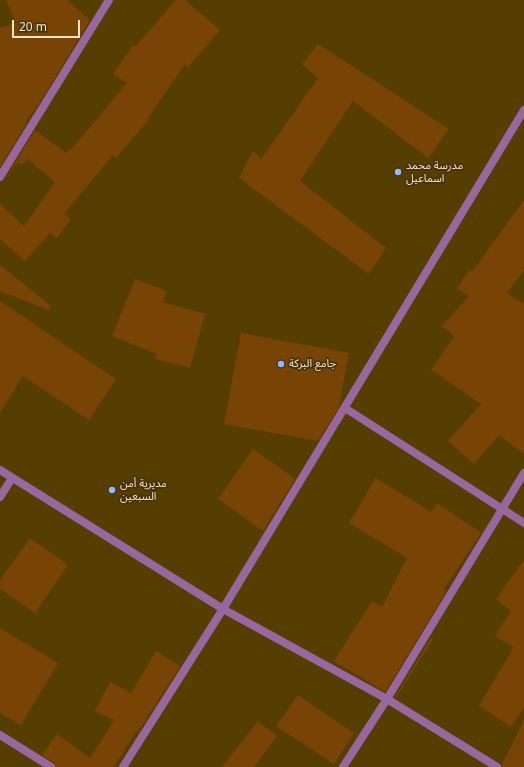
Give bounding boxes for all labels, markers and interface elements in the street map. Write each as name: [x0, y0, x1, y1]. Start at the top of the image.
scale bar: [14, 12, 82, 38]
text: 20 m: [19, 18, 47, 35]
place label: مدرسة محمد اسماعيل: [406, 159, 463, 185]
marker: مدرسة محمد اسماعيل: [393, 167, 403, 177]
place label: جامع البركة: [289, 357, 336, 371]
marker: جامع البركة: [276, 359, 286, 369]
place label: مديرية أمن السبعين: [120, 477, 167, 503]
marker: مديرية أمن السبعين: [107, 485, 117, 495]

